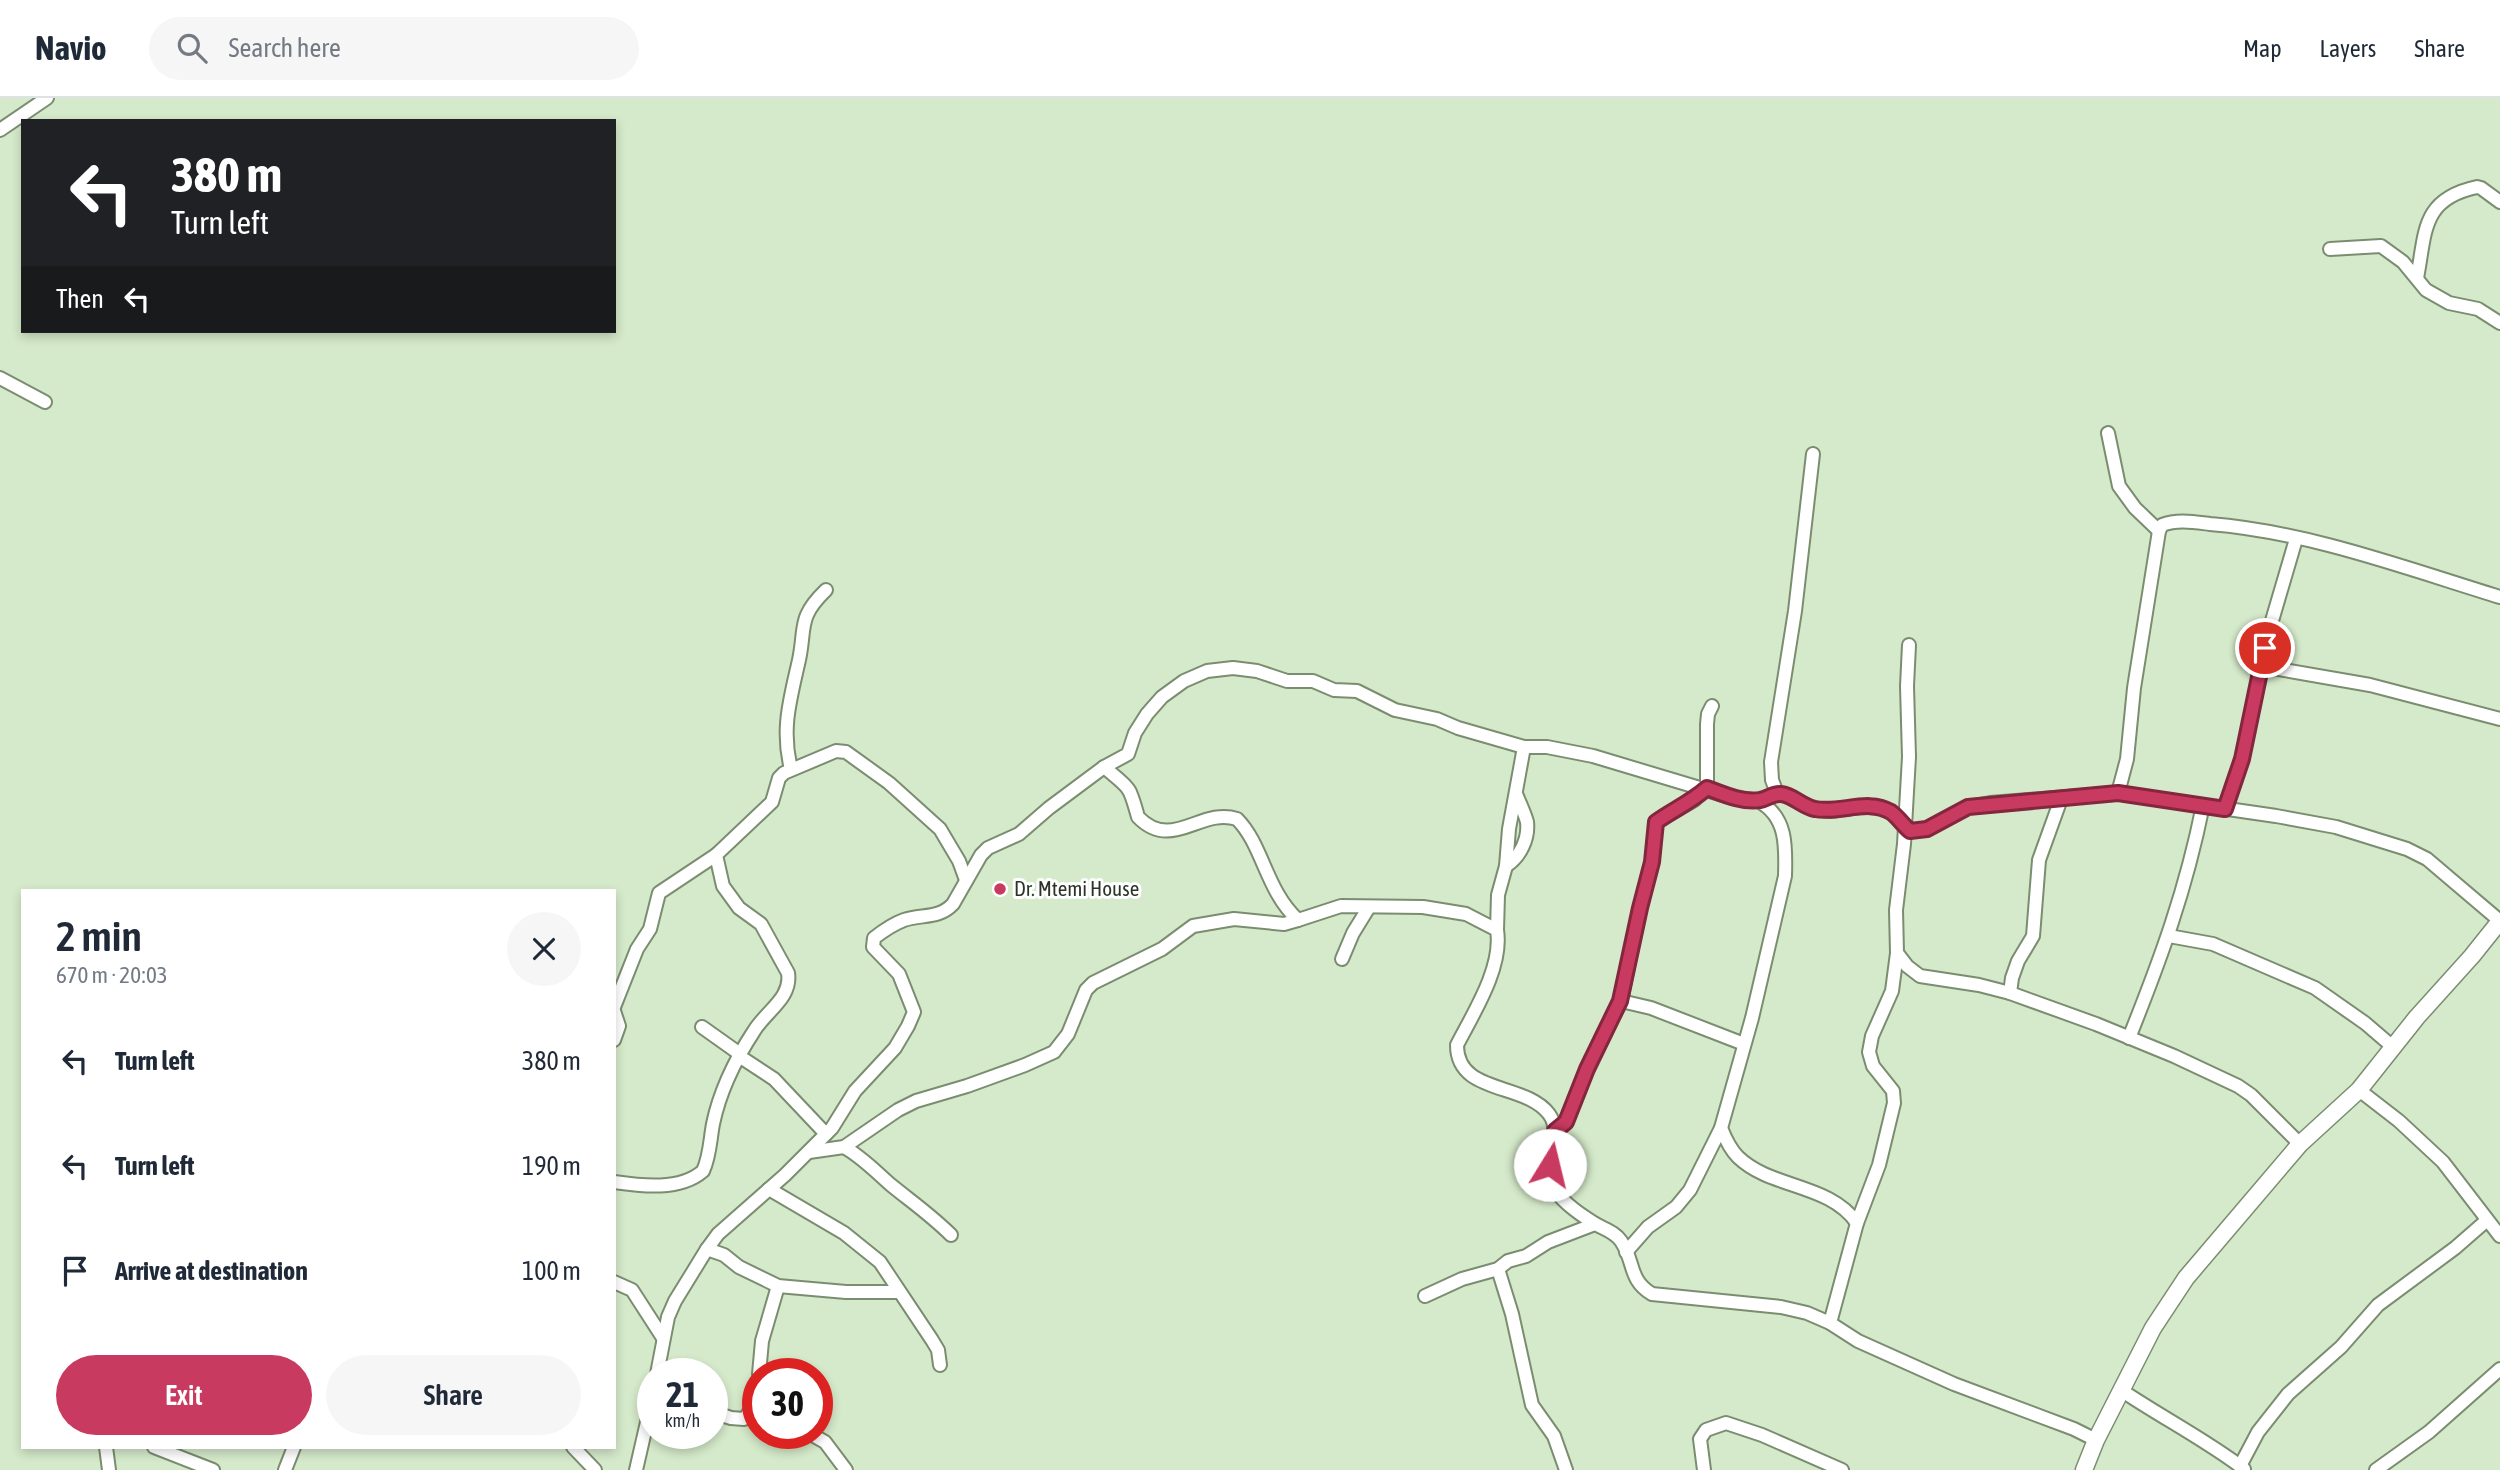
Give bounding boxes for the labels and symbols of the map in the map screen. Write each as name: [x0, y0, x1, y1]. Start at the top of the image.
pin: [2235, 618, 2295, 678]
place label: Dr. Mtemi House: [1014, 876, 1139, 900]
marker: Dr. Mtemi House: [992, 881, 1008, 897]
position arrow: [1513, 1128, 1587, 1202]
speed limit sign: 30: [742, 1358, 833, 1449]

